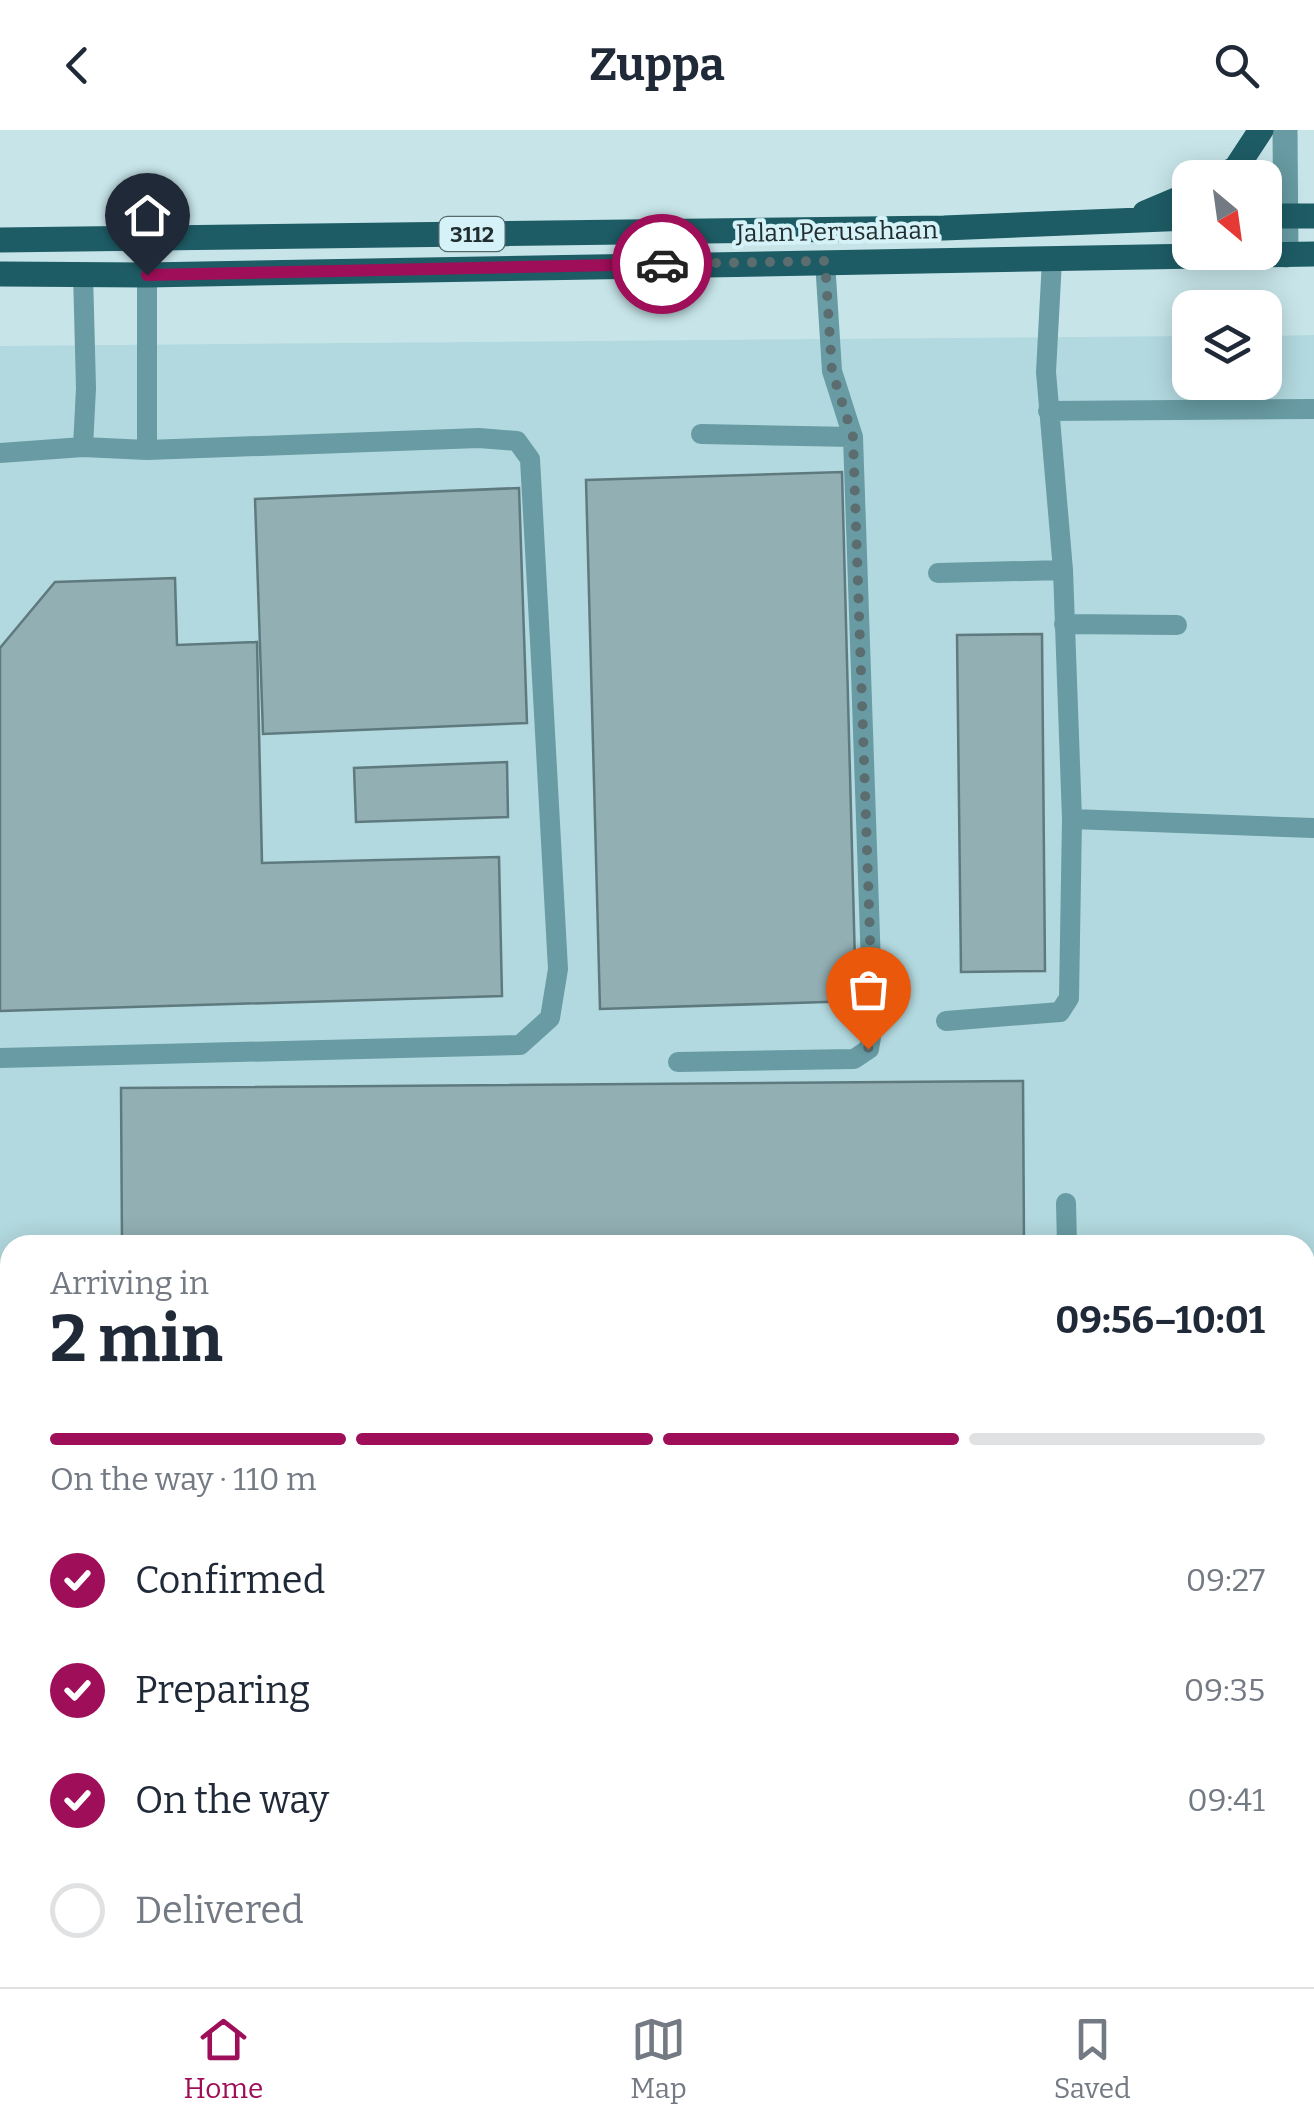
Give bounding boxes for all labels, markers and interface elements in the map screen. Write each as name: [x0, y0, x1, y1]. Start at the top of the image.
icon: back: [50, 38, 105, 93]
text: Zuppa: [589, 38, 725, 92]
icon: search: [1209, 38, 1264, 93]
north arrow: [1172, 160, 1282, 270]
map controls: [1172, 160, 1282, 400]
pin: [105, 173, 190, 276]
icon: home: [120, 188, 175, 243]
courier: [612, 214, 712, 314]
street label: Jalan Perusahaan: [735, 215, 938, 249]
road number: 3112: [440, 217, 504, 251]
icon: car: [635, 237, 690, 292]
button: layers: [1172, 290, 1282, 400]
pin: [826, 947, 911, 1050]
icon: bag: [841, 962, 896, 1017]
text: Arriving in: [50, 1264, 209, 1302]
text: 09:56–10:01: [1055, 1297, 1265, 1343]
text: 2 min: [50, 1300, 223, 1378]
text: On the way · 110 m: [50, 1460, 316, 1498]
icon: check: [50, 1553, 105, 1608]
text: Confirmed: [135, 1557, 325, 1603]
text: 09:27: [1186, 1561, 1265, 1599]
icon: check: [50, 1663, 105, 1718]
text: Preparing: [135, 1667, 310, 1713]
text: 09:35: [1184, 1671, 1265, 1709]
icon: check: [50, 1773, 105, 1828]
text: On the way: [135, 1777, 329, 1823]
text: 09:41: [1187, 1781, 1265, 1819]
text: Delivered: [135, 1887, 304, 1933]
tab: Home: [183, 2012, 263, 2105]
tab: Map: [630, 2012, 687, 2105]
tab: Saved: [1054, 2012, 1131, 2105]

